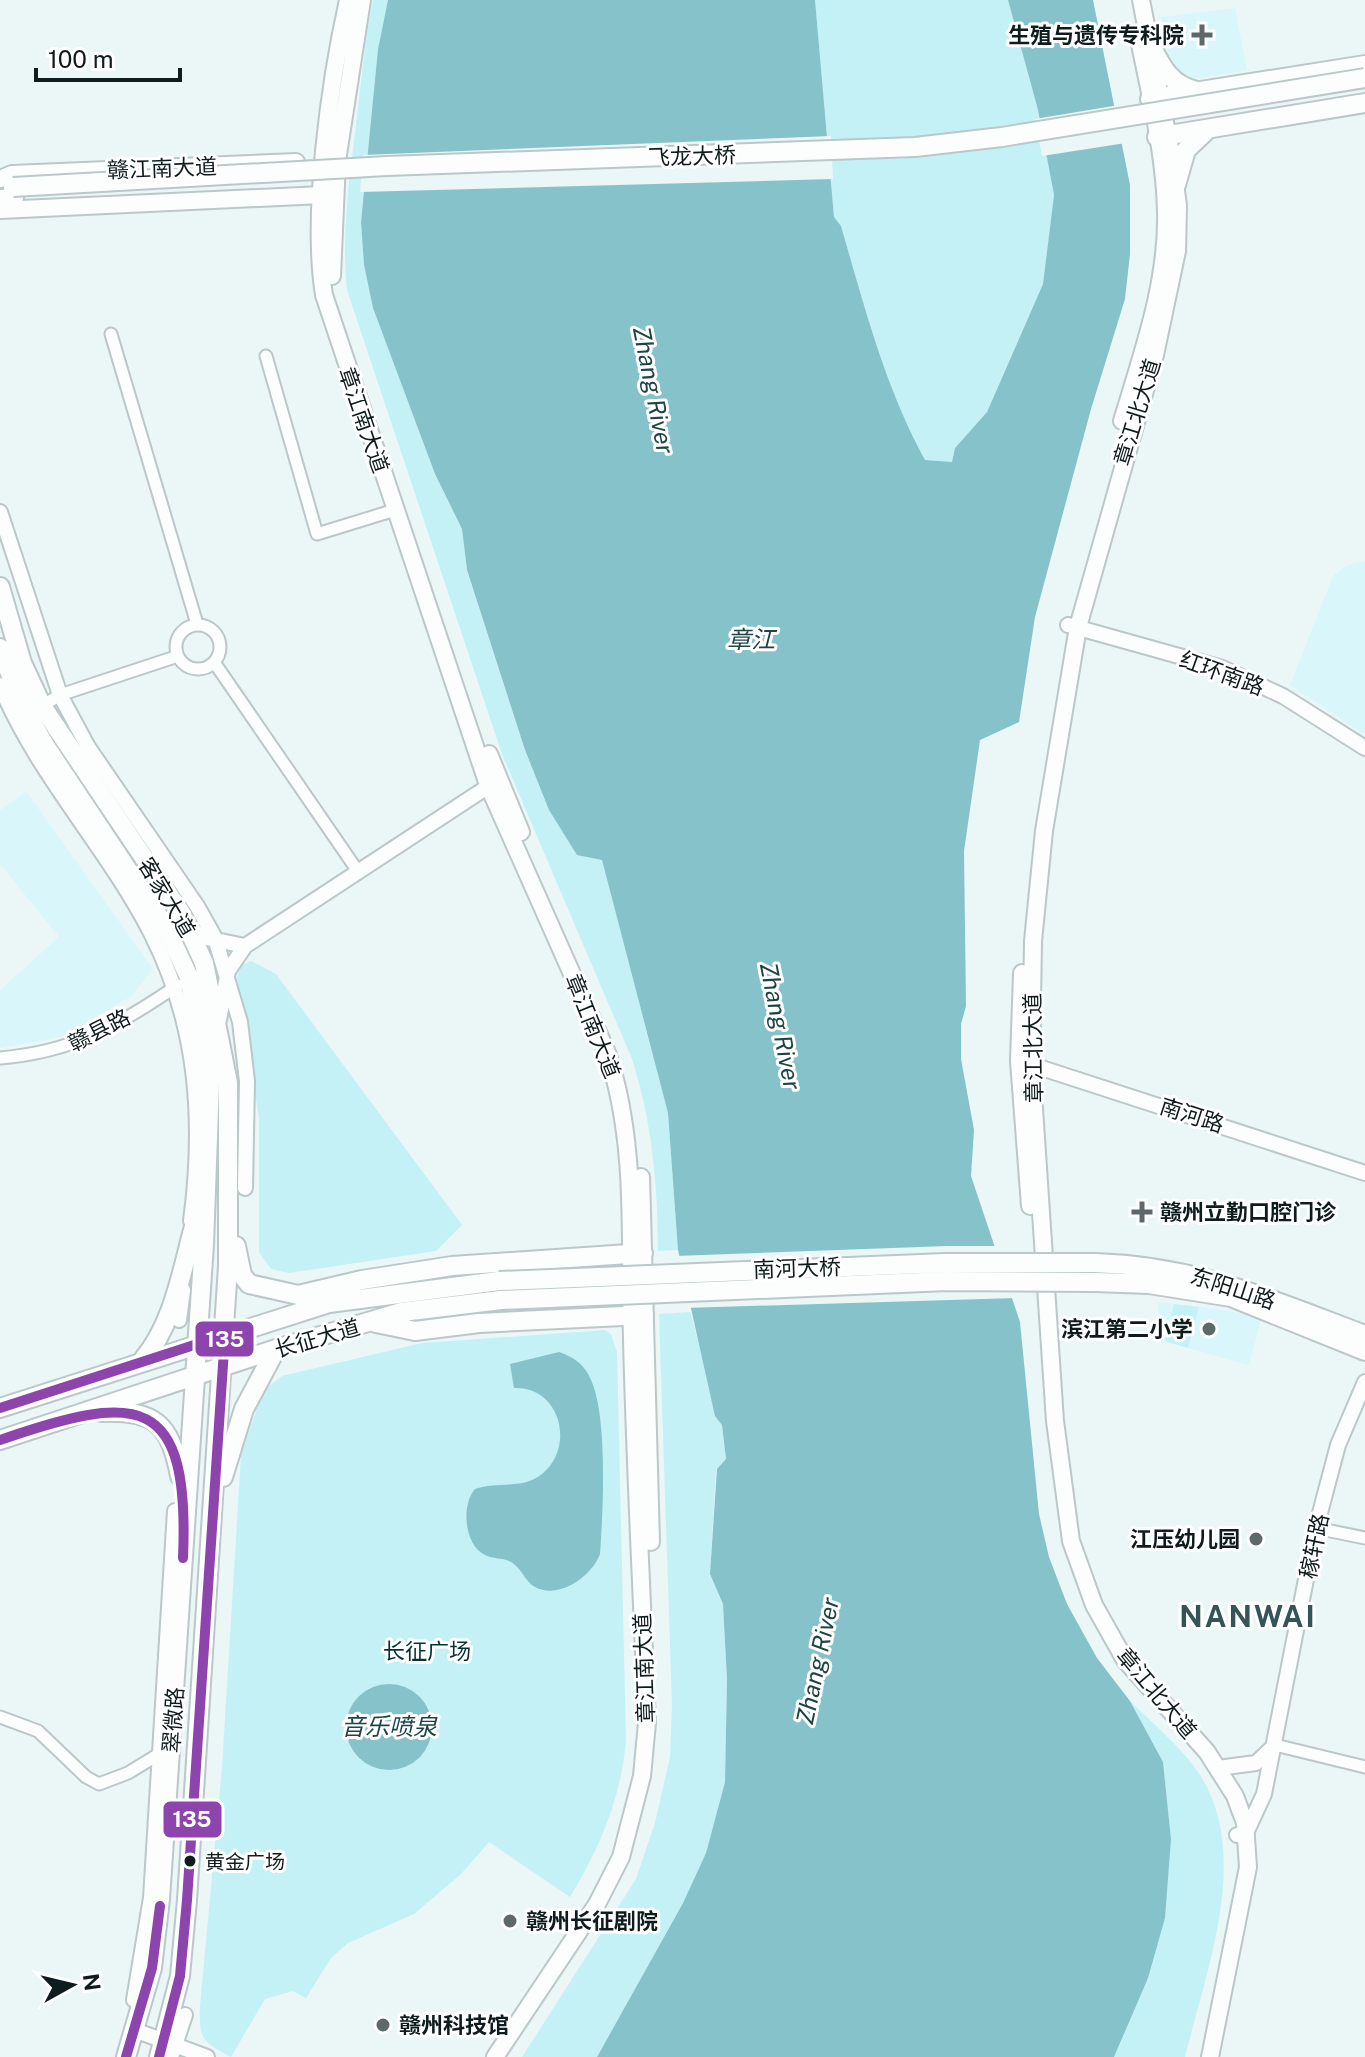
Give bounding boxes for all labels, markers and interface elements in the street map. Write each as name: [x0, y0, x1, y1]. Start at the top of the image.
place label: 生殖与遗传专科院: [1008, 22, 1184, 48]
marker: 生殖与遗传专科院: [1191, 24, 1213, 46]
scale bar: [36, 32, 180, 82]
text: 100 m: [48, 45, 114, 73]
street label: 飞龙大桥: [648, 141, 736, 171]
street label: 赣江南大道: [107, 153, 217, 183]
water label: Zhang River: [628, 324, 680, 457]
street label: 章江北大道: [1108, 356, 1166, 468]
street label: 章江南大道: [334, 364, 394, 476]
water label: 章江: [727, 625, 778, 653]
street label: 红环南路: [1176, 646, 1268, 700]
street label: 客家大道: [133, 853, 201, 941]
water label: Zhang River: [755, 960, 807, 1093]
street label: 章江南大道: [560, 970, 626, 1082]
street label: 章江北大道: [1019, 993, 1047, 1103]
street label: 赣县路: [64, 1003, 134, 1057]
street label: 南河路: [1157, 1092, 1227, 1138]
place label: 赣州立勤口腔门诊: [1160, 1199, 1337, 1225]
marker: 赣州立勤口腔门诊: [1131, 1201, 1153, 1223]
street label: 南河大桥: [753, 1253, 841, 1283]
street label: 东阳山路: [1187, 1262, 1279, 1314]
street label: 长征大道: [271, 1313, 363, 1363]
place label: 滨江第二小学: [1061, 1316, 1193, 1342]
line badge: 135: [194, 1320, 255, 1358]
marker: 滨江第二小学: [1200, 1320, 1218, 1338]
text: 135: [206, 1326, 244, 1352]
street label: 稼轩路: [1294, 1511, 1334, 1581]
place label: 江压幼儿园: [1130, 1526, 1240, 1552]
marker: 江压幼儿园: [1247, 1530, 1265, 1548]
water label: Zhang River: [790, 1594, 844, 1727]
district label: NANWAI: [1179, 1598, 1317, 1634]
street label: 章江南大道: [629, 1613, 659, 1723]
park label: 长征广场: [383, 1638, 471, 1664]
street label: 章江北大道: [1112, 1643, 1202, 1743]
street label: 翠微路: [158, 1686, 188, 1754]
water label: 音乐喷泉: [341, 1712, 438, 1740]
line badge: 135: [162, 1800, 223, 1839]
text: 135: [173, 1806, 211, 1832]
place label: 黄金广场: [205, 1850, 285, 1874]
marker: 黄金广场: [182, 1853, 198, 1869]
place label: 赣州长征剧院: [526, 1908, 658, 1934]
marker: 赣州长征剧院: [501, 1912, 519, 1930]
north arrow: [32, 1945, 112, 2025]
text: N: [78, 1972, 106, 1993]
place label: 赣州科技馆: [399, 2012, 509, 2038]
marker: 赣州科技馆: [374, 2016, 392, 2034]

